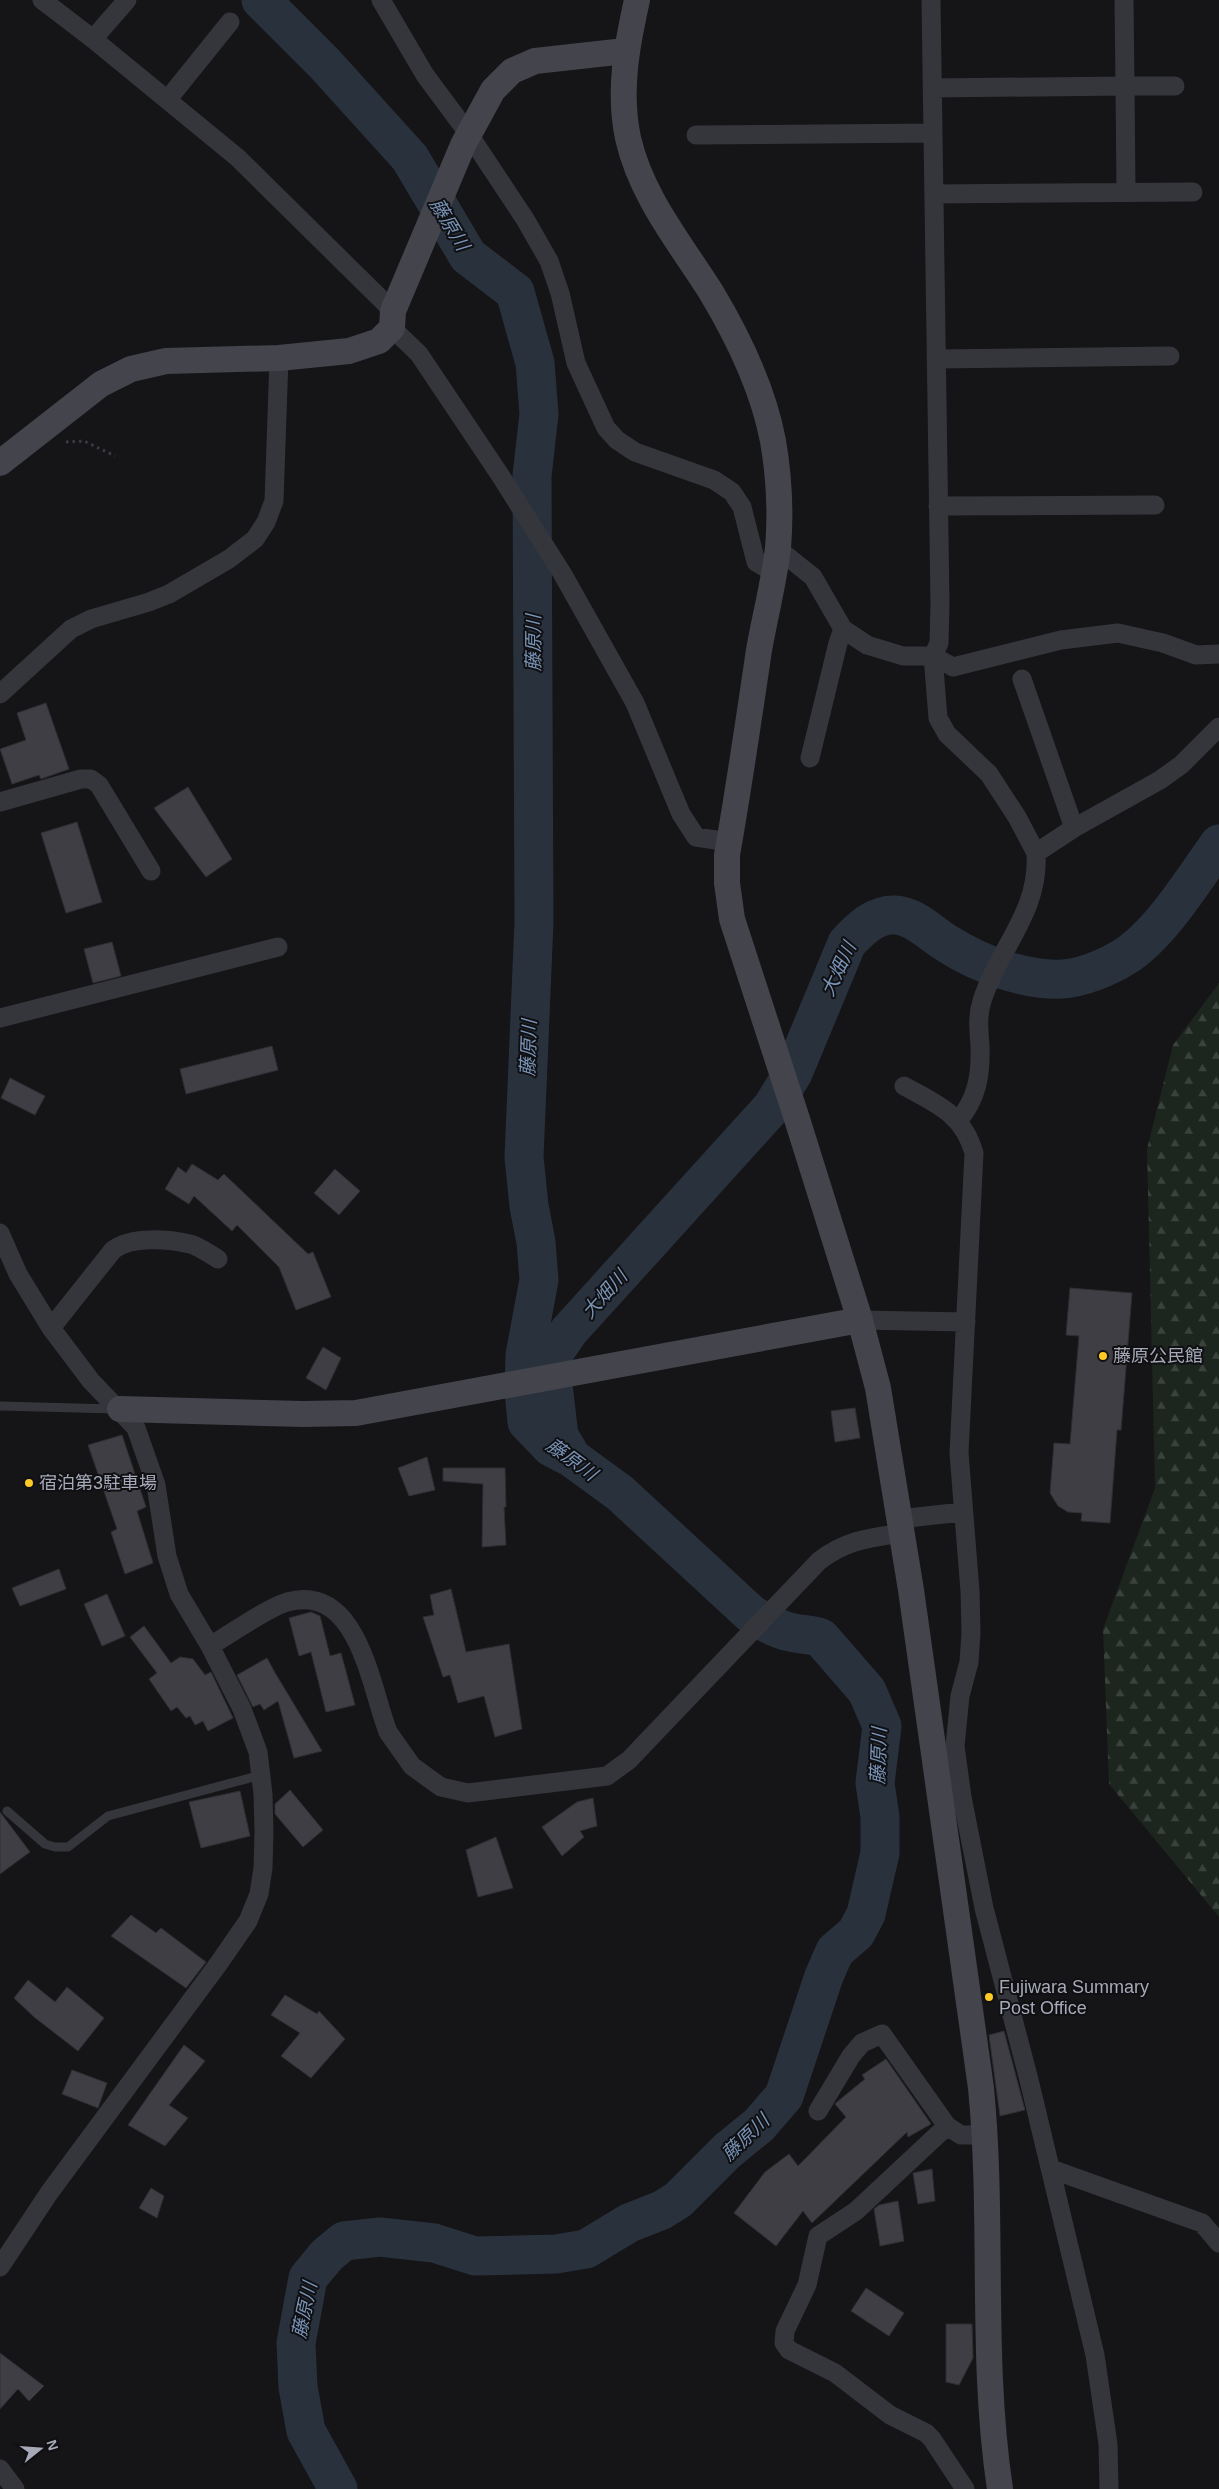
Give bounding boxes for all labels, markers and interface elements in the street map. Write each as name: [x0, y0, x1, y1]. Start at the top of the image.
water label: 藤原川: [426, 194, 474, 256]
water label: 藤原川: [523, 613, 544, 672]
water label: 大畑川: [817, 937, 861, 999]
water label: 藤原川: [517, 1017, 540, 1077]
water label: 大畑川: [577, 1265, 633, 1323]
place label: 藤原公民館: [1113, 1346, 1203, 1366]
marker: 藤原公民館: [1097, 1350, 1109, 1362]
water label: 藤原川: [542, 1434, 603, 1486]
place label: 宿泊第3駐車場: [39, 1473, 157, 1493]
marker: 宿泊第3駐車場: [23, 1477, 35, 1489]
water label: 藤原川: [867, 1725, 890, 1785]
place label: Fujiwara Summary Post Office: [999, 1977, 1149, 2018]
marker: Fujiwara Summary Post Office: [983, 1991, 995, 2003]
water label: 藤原川: [718, 2109, 775, 2165]
water label: 藤原川: [288, 2278, 321, 2340]
north arrow: [15, 2424, 65, 2474]
text: N: [43, 2438, 62, 2452]

